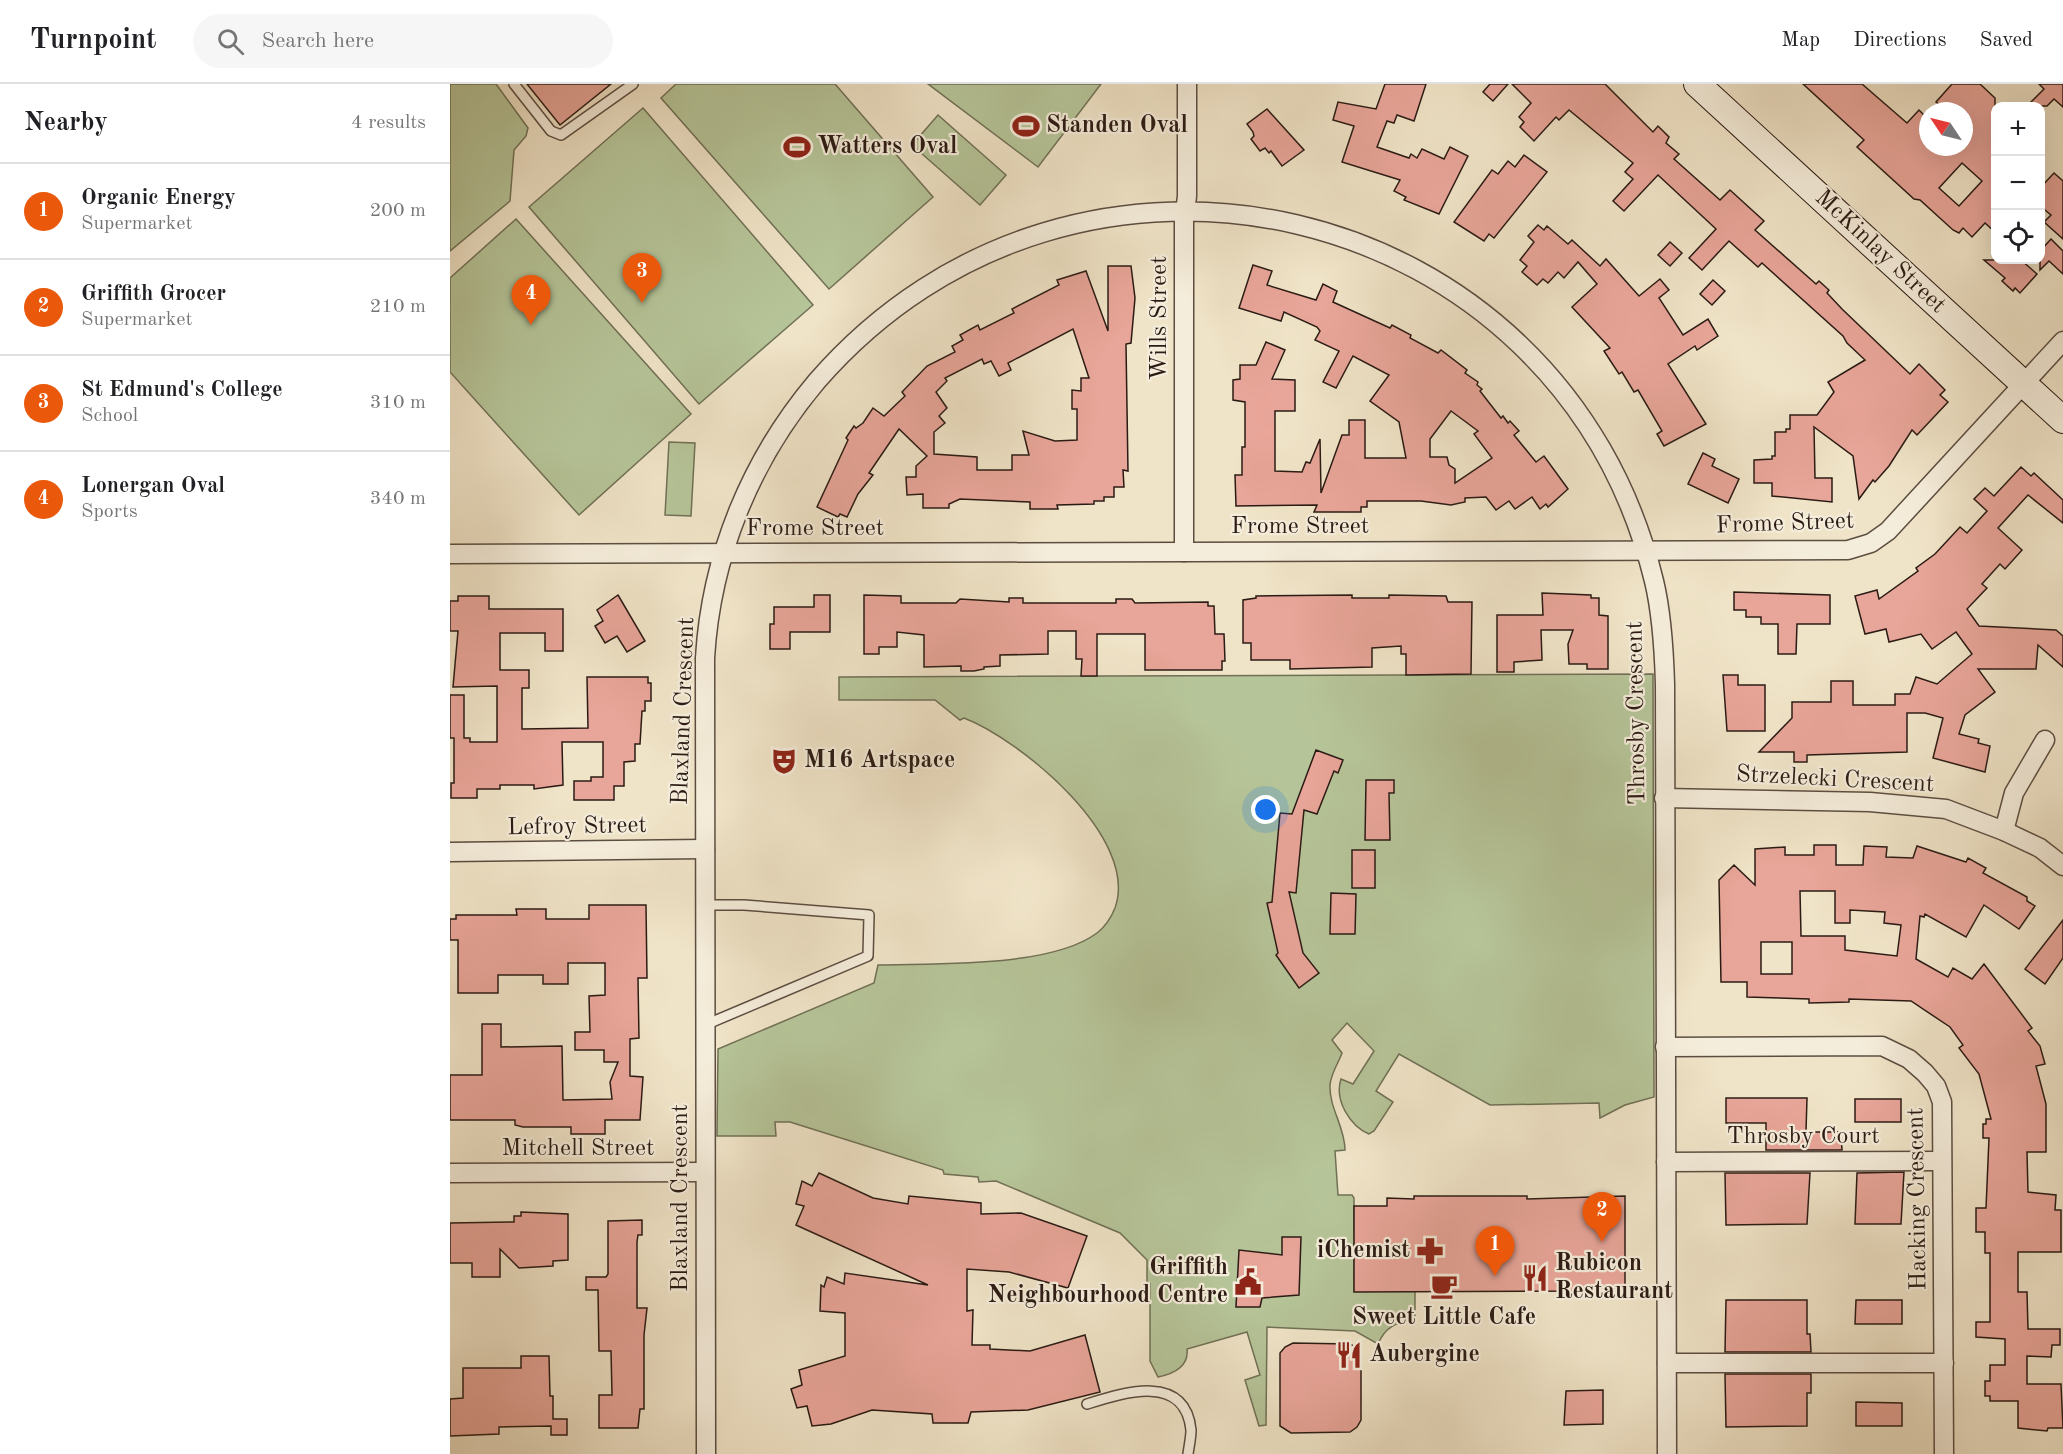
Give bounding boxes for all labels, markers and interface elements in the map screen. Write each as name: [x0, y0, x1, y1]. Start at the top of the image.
search box: [193, 14, 613, 68]
icon: search: [214, 25, 247, 58]
text: Turnpoint: [30, 27, 157, 55]
text: Search here: [262, 30, 374, 52]
text: Map: [1781, 30, 1820, 51]
text: Directions: [1853, 30, 1947, 51]
text: Saved: [1980, 30, 2033, 51]
north arrow: [1919, 102, 1973, 156]
map controls: [1991, 102, 2045, 264]
button: +: [1991, 102, 2045, 156]
text: Nearby: [24, 110, 108, 136]
sports icon: Standen Oval: [1011, 111, 1041, 141]
text: 4 results: [351, 113, 426, 133]
place label: Standen Oval: [1046, 114, 1188, 138]
sports icon: Watters Oval: [782, 132, 812, 162]
place label: Watters Oval: [817, 135, 957, 159]
button: −: [1991, 156, 2045, 210]
street label: McKinlay Street: [1810, 186, 1950, 318]
text: Organic Energy: [81, 187, 236, 209]
text: 1: [38, 201, 49, 221]
text: 200 m: [370, 201, 426, 221]
button: locate: [1991, 210, 2045, 264]
text: Supermarket: [81, 214, 192, 234]
pin: 3: [622, 254, 662, 303]
street label: Wills Street: [1148, 256, 1172, 380]
pin: 4: [512, 276, 550, 325]
text: Griffith Grocer: [81, 283, 226, 305]
text: 2: [38, 297, 49, 317]
text: 210 m: [370, 297, 426, 317]
text: Supermarket: [81, 310, 192, 330]
text: St Edmund's College: [81, 379, 283, 401]
text: 3: [38, 393, 49, 413]
text: 310 m: [370, 393, 426, 413]
text: School: [81, 406, 138, 426]
text: Lonergan Oval: [81, 475, 225, 497]
text: 4: [38, 489, 49, 509]
text: 340 m: [370, 489, 426, 509]
text: Sports: [81, 502, 138, 522]
street label: Frome Street: [1715, 510, 1855, 538]
street label: Frome Street: [1231, 515, 1369, 539]
street label: Frome Street: [746, 517, 884, 541]
street label: Blaxland Crescent: [669, 617, 699, 805]
street label: Throsby Crescent: [1623, 621, 1651, 805]
theatre icon: M16 Artspace: [769, 746, 799, 776]
place label: M16 Artspace: [804, 749, 955, 773]
street label: Strzelecki Crescent: [1735, 763, 1935, 797]
your location: [1251, 795, 1280, 824]
street label: Lefroy Street: [507, 814, 647, 840]
street label: Blaxland Crescent: [669, 1104, 693, 1292]
street label: Hacking Crescent: [1904, 1107, 1932, 1291]
street label: Throsby Court: [1726, 1125, 1880, 1149]
street label: Mitchell Street: [502, 1137, 654, 1161]
pin: 2: [1582, 1192, 1622, 1242]
pin: 1: [1476, 1226, 1514, 1276]
pharmacy icon: iChemist: [1415, 1236, 1445, 1266]
place label: iChemist: [1317, 1239, 1410, 1263]
place label: Rubicon Restaurant: [1555, 1252, 1673, 1304]
place label: Griffith Neighbourhood Centre: [988, 1256, 1228, 1308]
restaurant icon: Rubicon Restaurant: [1520, 1263, 1550, 1293]
public building icon: Griffith Neighbourhood Centre: [1233, 1267, 1263, 1297]
cafe icon: Sweet Little Cafe: [1429, 1271, 1459, 1301]
place label: Sweet Little Cafe: [1352, 1306, 1536, 1330]
restaurant icon: Aubergine: [1334, 1340, 1364, 1370]
place label: Aubergine: [1369, 1343, 1480, 1367]

